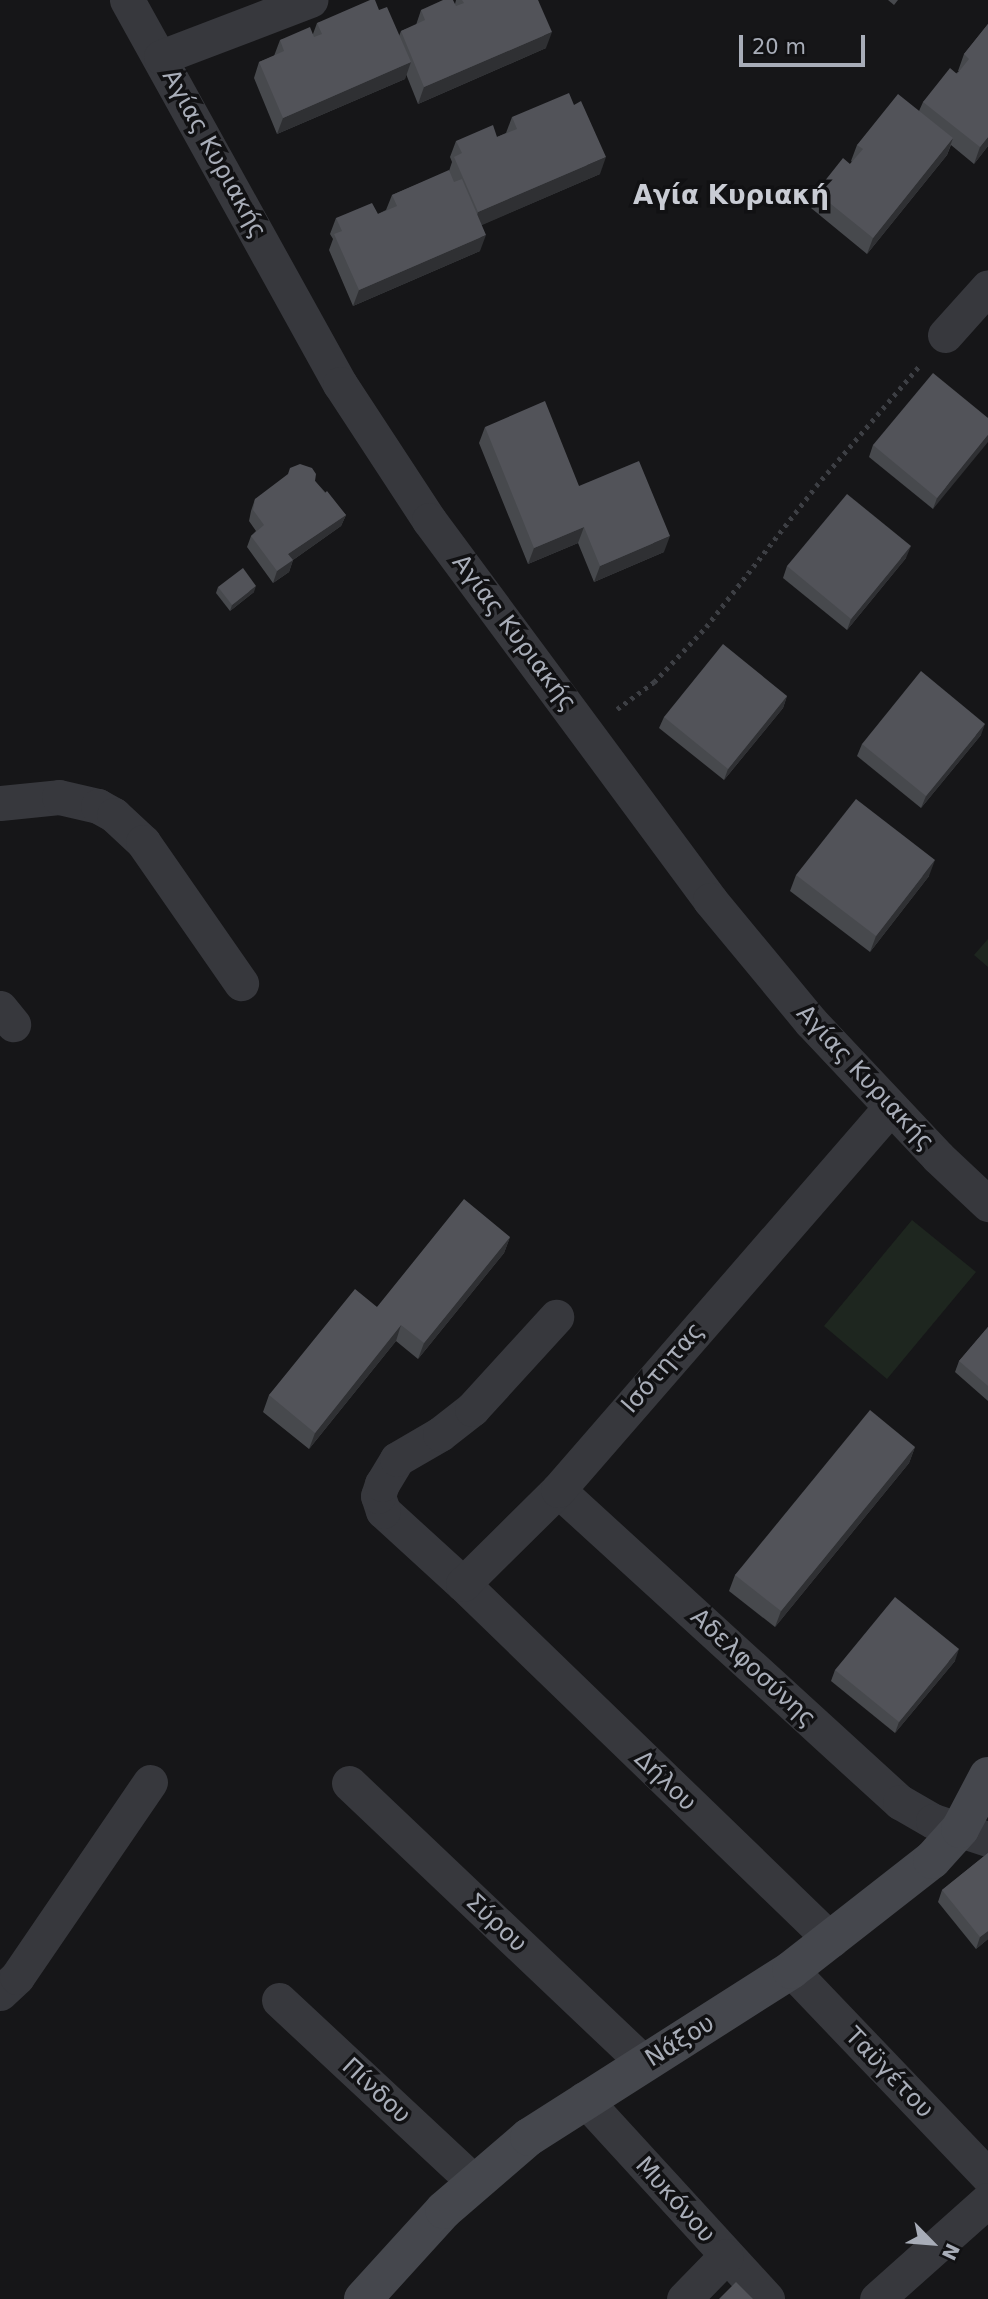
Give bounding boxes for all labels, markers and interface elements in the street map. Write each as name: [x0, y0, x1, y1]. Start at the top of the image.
scale bar: [743, 21, 869, 65]
text: 20 m: [752, 35, 806, 59]
street label: Αγίας Κυριακής: [156, 65, 272, 243]
district label: Αγία Κυριακή: [633, 180, 829, 212]
street label: Αγίας Κυριακής: [446, 549, 582, 717]
street label: Αγίας Κυριακής: [790, 999, 940, 1157]
street label: Ισότητας: [616, 1317, 710, 1419]
street label: Αδελφοσύνης: [684, 1603, 822, 1733]
street label: Δήλου: [628, 1745, 702, 1817]
street label: Σύρου: [460, 1888, 532, 1958]
street label: Νάξου: [640, 2009, 720, 2073]
street label: Ταϋγέτου: [839, 2022, 939, 2124]
street label: Πίνδου: [336, 2052, 416, 2130]
street label: Μυκόνου: [629, 2151, 721, 2249]
north arrow: [897, 2208, 967, 2278]
text: N: [938, 2240, 964, 2264]

